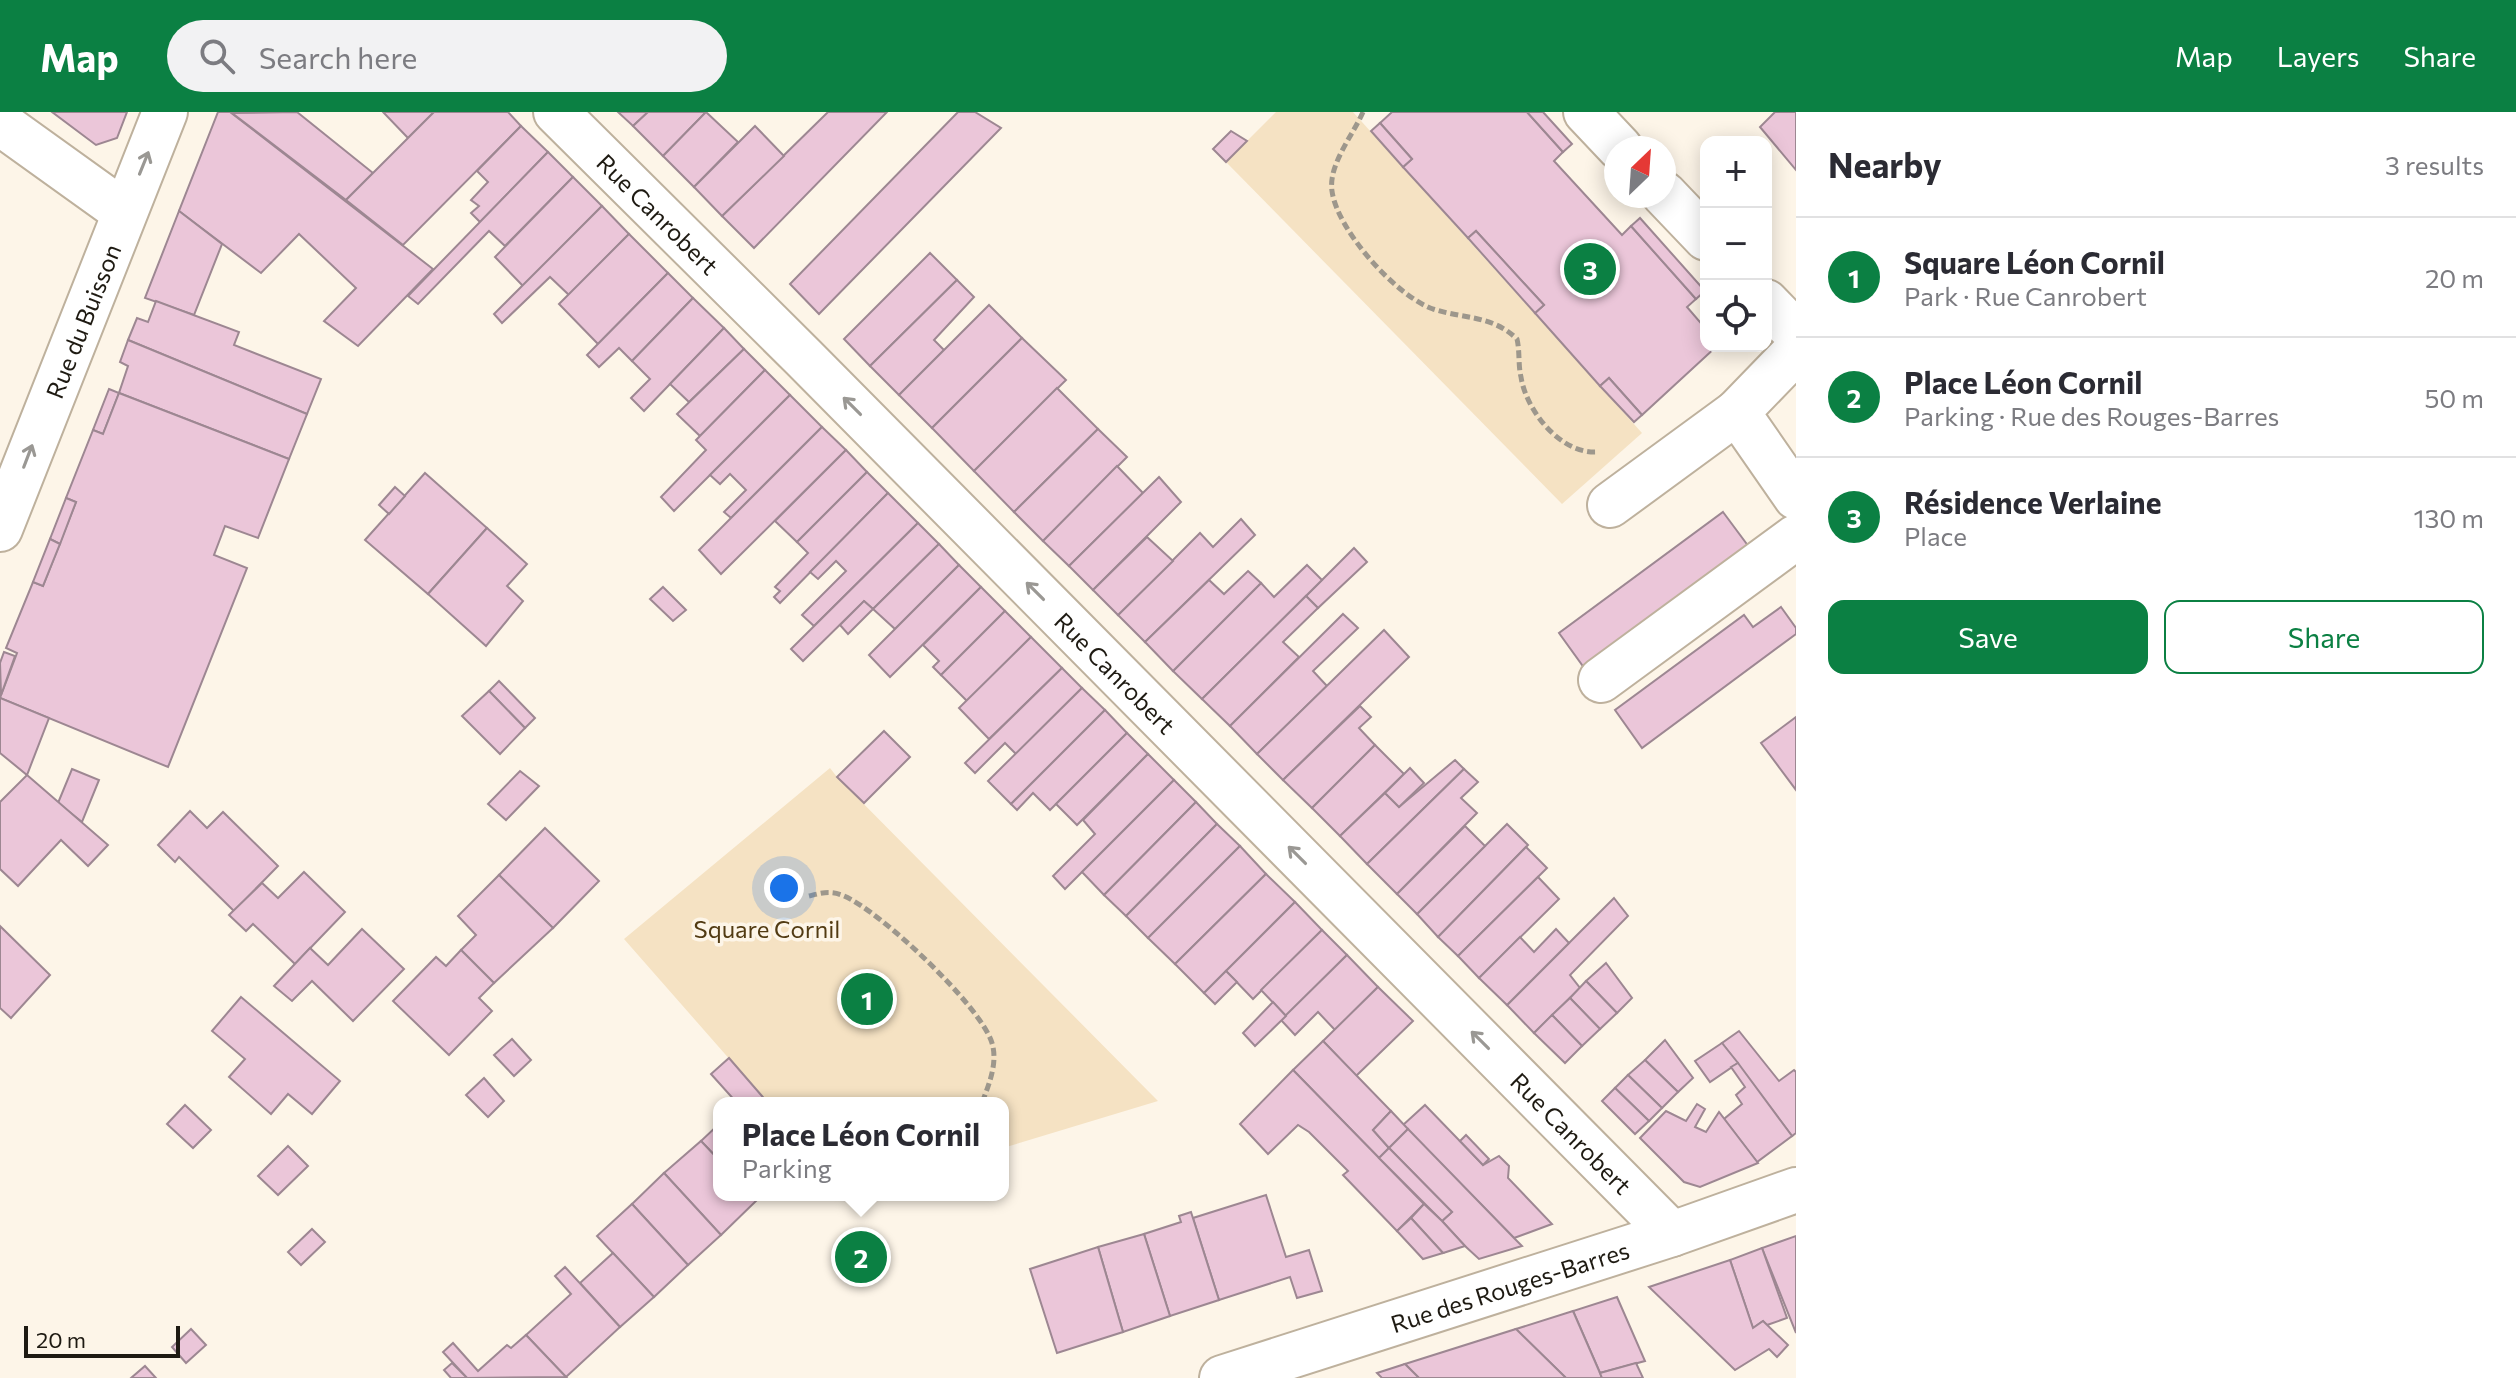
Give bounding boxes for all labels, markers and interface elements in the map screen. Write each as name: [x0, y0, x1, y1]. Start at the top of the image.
search box: [167, 20, 727, 92]
text: Map: [40, 33, 119, 80]
icon: search: [195, 34, 239, 78]
text: Search here: [259, 38, 417, 75]
text: Map: [2175, 39, 2233, 73]
text: Layers: [2277, 39, 2359, 73]
text: Share: [2403, 39, 2476, 73]
north arrow: [1604, 136, 1676, 208]
map controls: [1700, 136, 1772, 352]
button: +: [1700, 136, 1772, 208]
text: Nearby: [1828, 143, 1942, 185]
street label: Rue Canrobert: [591, 147, 725, 280]
text: 3 results: [2385, 149, 2484, 180]
one-way arrow: [138, 151, 153, 176]
button: −: [1700, 208, 1772, 280]
street label: Rue du Buisson: [39, 239, 126, 402]
pin: 3: [1564, 239, 1616, 299]
text: Square Léon Cornil: [1904, 243, 2165, 280]
text: 1: [1848, 262, 1860, 293]
text: 20 m: [2425, 262, 2484, 293]
button: locate: [1700, 280, 1772, 352]
text: Park · Rue Canrobert: [1904, 280, 2147, 311]
text: Place Léon Cornil: [1904, 363, 2142, 400]
text: 2: [1847, 382, 1861, 413]
text: 50 m: [2424, 382, 2484, 413]
one-way arrow: [843, 397, 862, 416]
text: Parking · Rue des Rouges-Barres: [1904, 400, 2279, 431]
one-way arrow: [22, 444, 36, 469]
text: Résidence Verlaine: [1904, 483, 2161, 520]
text: 3: [1846, 502, 1862, 533]
text: 130 m: [2413, 502, 2484, 533]
text: Place: [1904, 520, 1967, 551]
one-way arrow: [1025, 581, 1045, 600]
button: Save: [1828, 600, 2148, 674]
button: Share: [2164, 600, 2484, 674]
street label: Rue Canrobert: [1049, 606, 1182, 739]
one-way arrow: [1288, 846, 1307, 865]
your location: [764, 868, 804, 908]
park label: Square Cornil: [694, 914, 840, 943]
pin: 1: [841, 969, 893, 1029]
one-way arrow: [1471, 1031, 1490, 1050]
street label: Rue Canrobert: [1505, 1066, 1638, 1200]
popup: [713, 1097, 1009, 1201]
text: Place Léon Cornil: [742, 1115, 980, 1152]
text: Parking: [742, 1152, 832, 1183]
pin: 2: [835, 1227, 887, 1287]
street label: Rue des Rouges-Barres: [1387, 1234, 1632, 1338]
scale bar: [24, 1322, 180, 1358]
text: 20 m: [36, 1326, 86, 1353]

